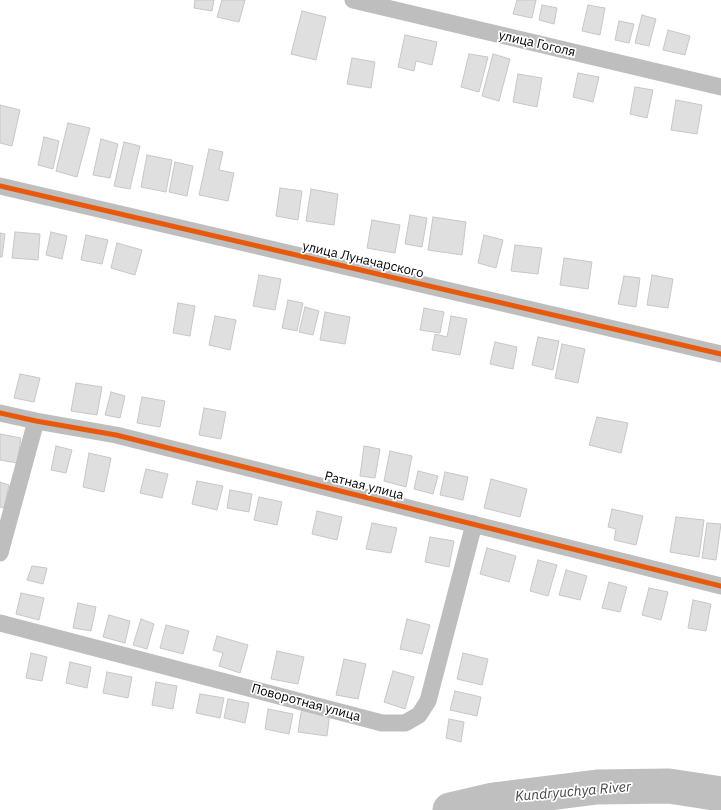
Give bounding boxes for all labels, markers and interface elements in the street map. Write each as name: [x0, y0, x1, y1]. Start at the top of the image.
street label: улица Гоголя: [497, 28, 577, 60]
street label: улица Луначарского: [301, 238, 425, 282]
street label: Ратная улица: [323, 469, 405, 503]
street label: Поворотная улица: [250, 681, 362, 725]
water label: Kundryuchya River: [514, 779, 632, 805]

